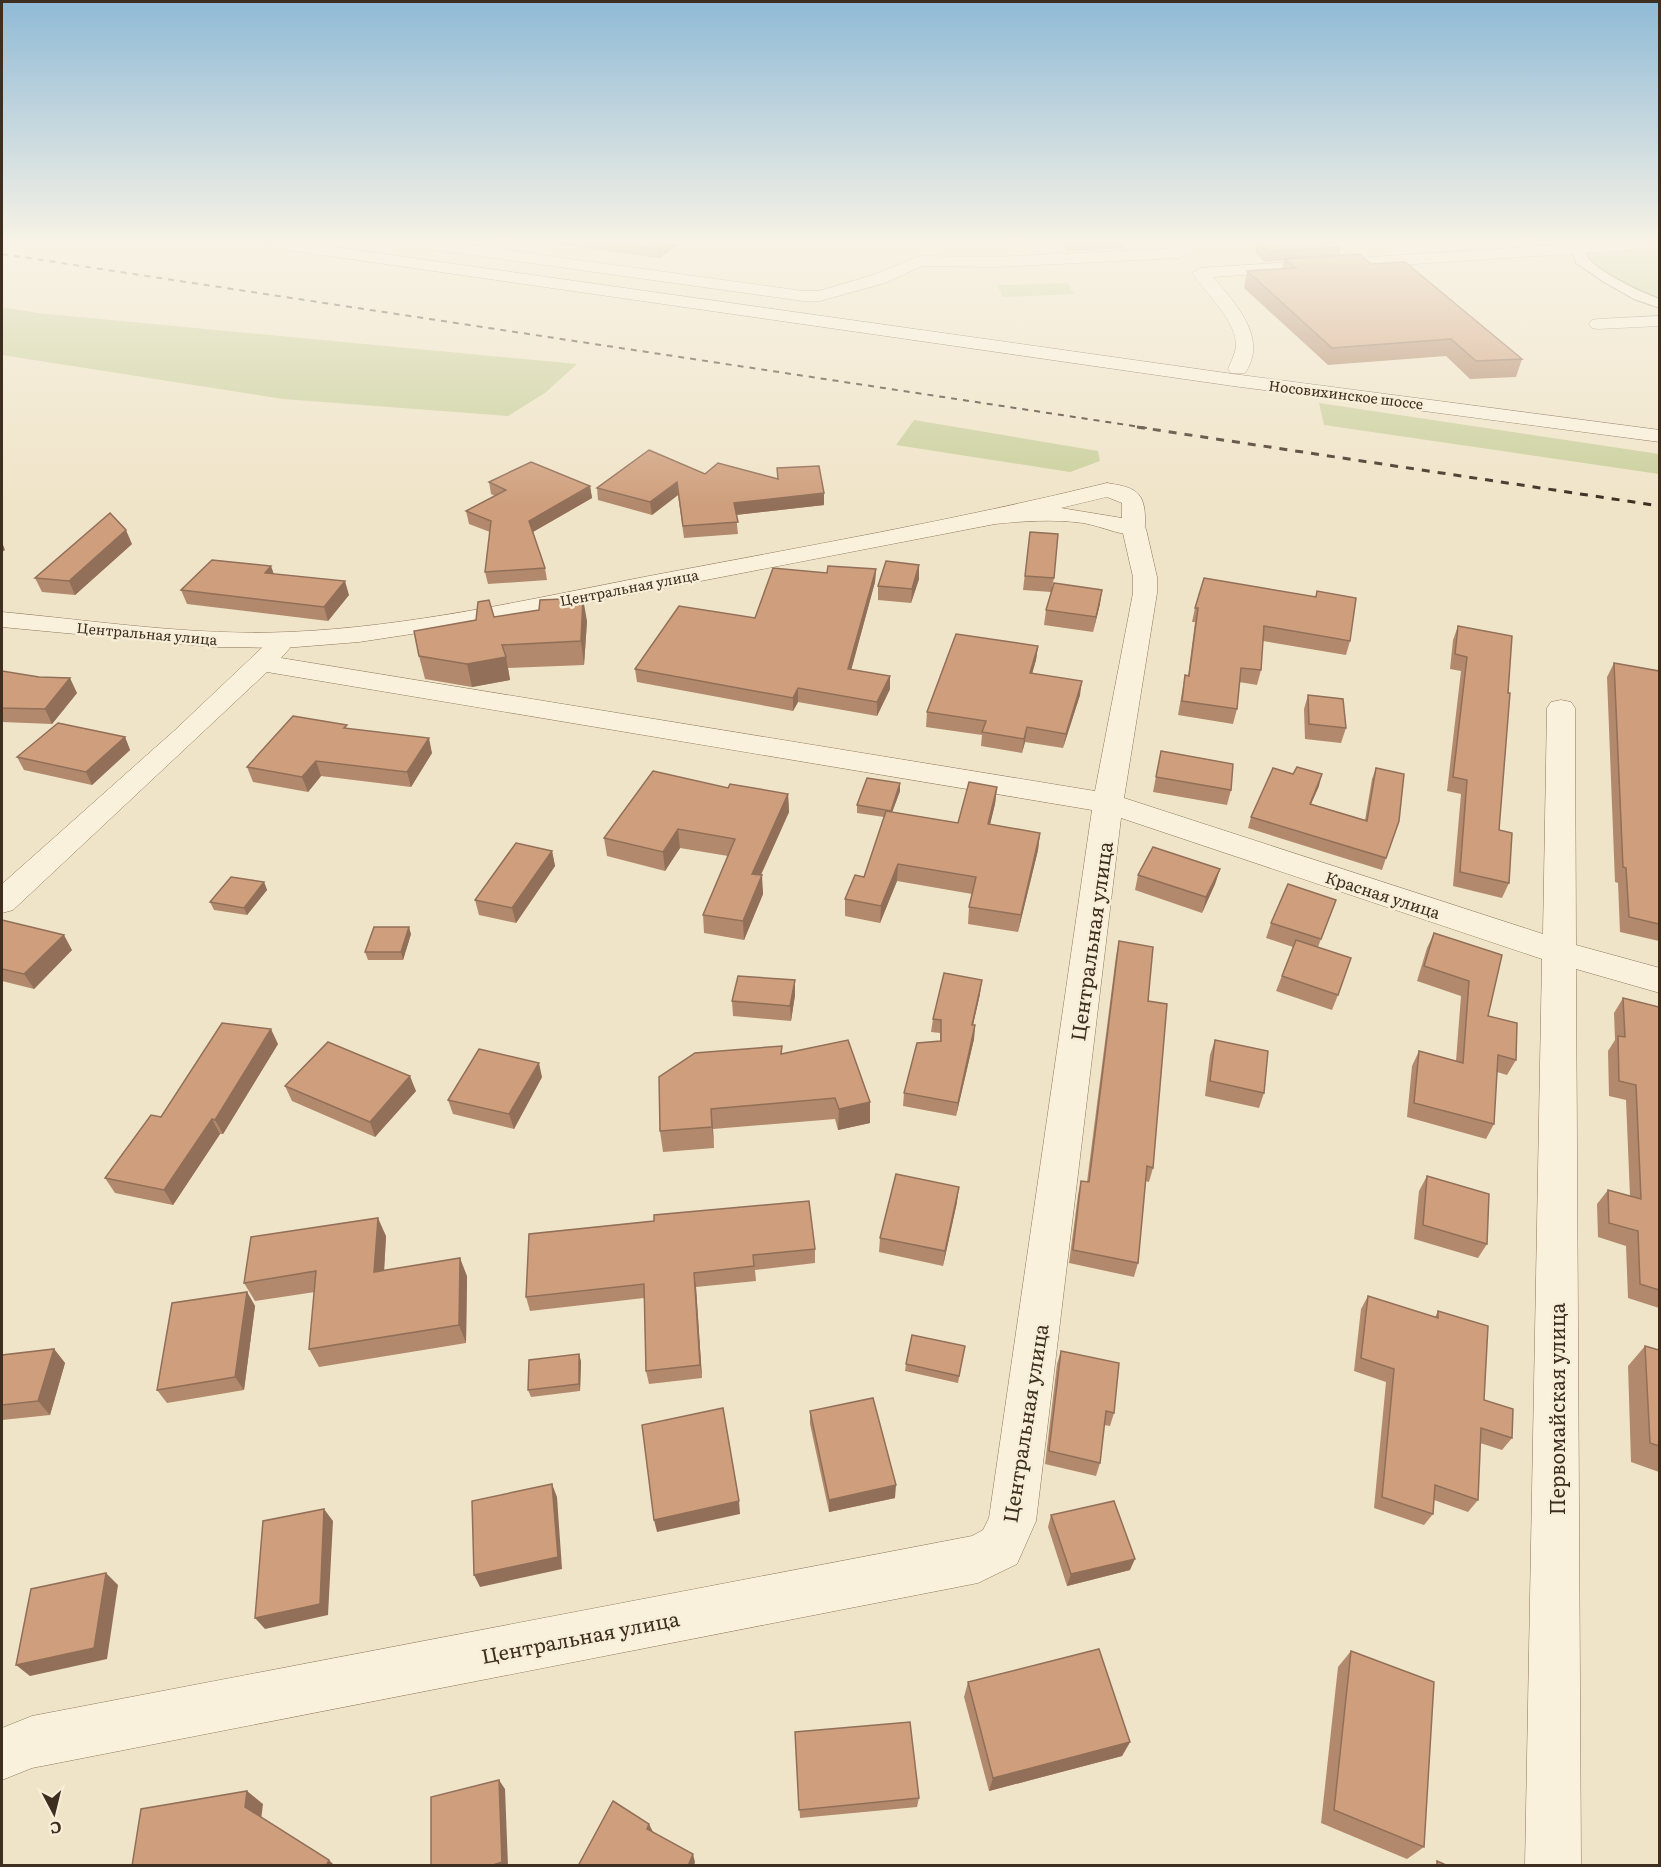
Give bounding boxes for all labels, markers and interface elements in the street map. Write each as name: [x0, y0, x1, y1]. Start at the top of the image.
street label: Носовихинское шоссе: [1268, 375, 1424, 413]
street label: Центральная улица: [558, 564, 700, 610]
street label: Центральная улица: [76, 617, 218, 649]
street label: Центральная улица: [1061, 839, 1119, 1043]
street label: Красная улица: [1322, 864, 1444, 924]
street label: Первомайская улица: [1541, 1303, 1571, 1515]
street label: Центральная улица: [993, 1321, 1055, 1525]
street label: Центральная улица: [478, 1602, 682, 1670]
north arrow: [24, 1783, 84, 1843]
text: С: [49, 1816, 63, 1841]

